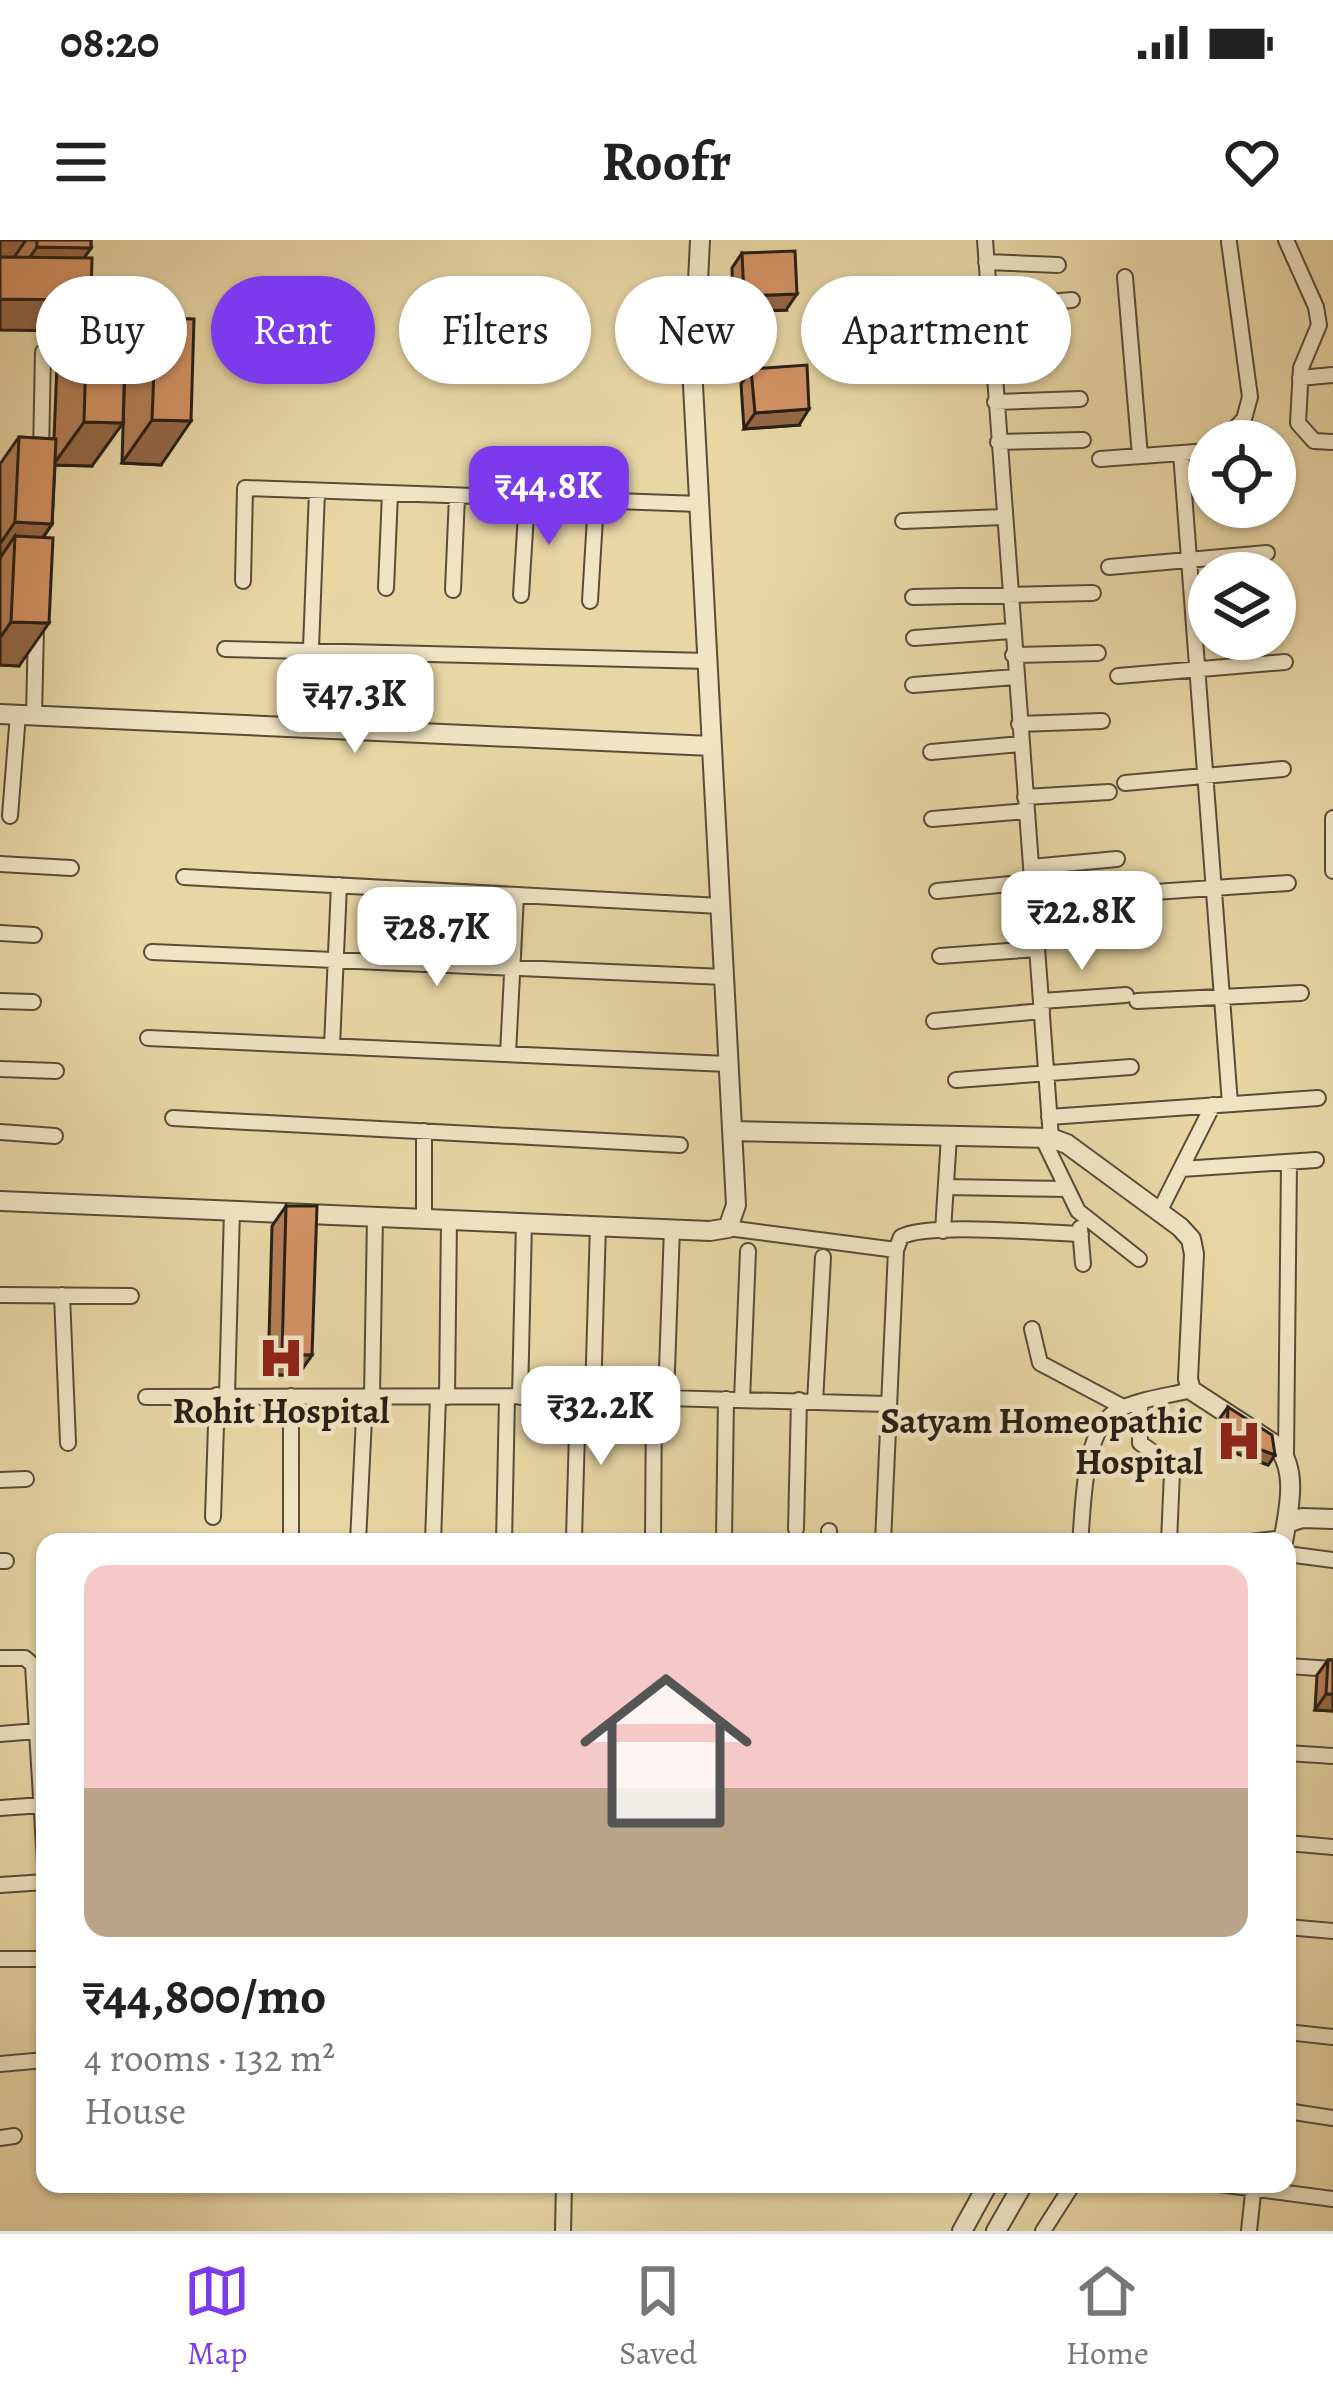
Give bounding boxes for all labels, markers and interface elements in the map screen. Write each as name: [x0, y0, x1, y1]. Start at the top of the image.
text: 08:20: [60, 11, 159, 73]
text: Roofr: [602, 125, 731, 199]
icon: menu: [48, 129, 114, 195]
icon: heart: [1219, 129, 1285, 195]
chip: Buy: [36, 276, 187, 384]
chip: Rent: [211, 276, 375, 384]
chip: Filters: [399, 276, 591, 384]
chip: New: [615, 276, 777, 384]
chip: Apartment: [801, 276, 1071, 384]
map controls: [1188, 420, 1296, 660]
button: locate: [1188, 420, 1296, 528]
pin: ₹44.8K: [451, 446, 647, 548]
text: ₹44.8K: [496, 458, 602, 511]
button: layers: [1188, 552, 1296, 660]
pin: ₹47.3K: [257, 654, 453, 756]
text: ₹47.3K: [304, 666, 406, 719]
pin: ₹22.8K: [984, 871, 1180, 973]
text: ₹22.8K: [1028, 883, 1136, 936]
pin: ₹28.7K: [339, 887, 535, 989]
text: ₹28.7K: [384, 899, 490, 952]
hospital icon: Rohit Hospital: [256, 1333, 306, 1383]
pin: ₹32.2K: [503, 1366, 699, 1468]
text: ₹32.2K: [548, 1378, 654, 1431]
place label: Rohit Hospital: [173, 1386, 390, 1435]
place label: Satyam Homeopathic Hospital: [880, 1396, 1204, 1486]
hospital icon: Satyam Homeopathic Hospital: [1214, 1416, 1264, 1466]
icon: home: [558, 1643, 774, 1859]
text: ₹44,800/mo: [84, 1961, 326, 2031]
text: 4 rooms · 132 m²: [84, 2031, 335, 2084]
text: House: [84, 2084, 186, 2137]
tab: Map: [184, 2258, 250, 2375]
tab: Saved: [619, 2258, 697, 2375]
tab: Home: [1066, 2258, 1149, 2375]

